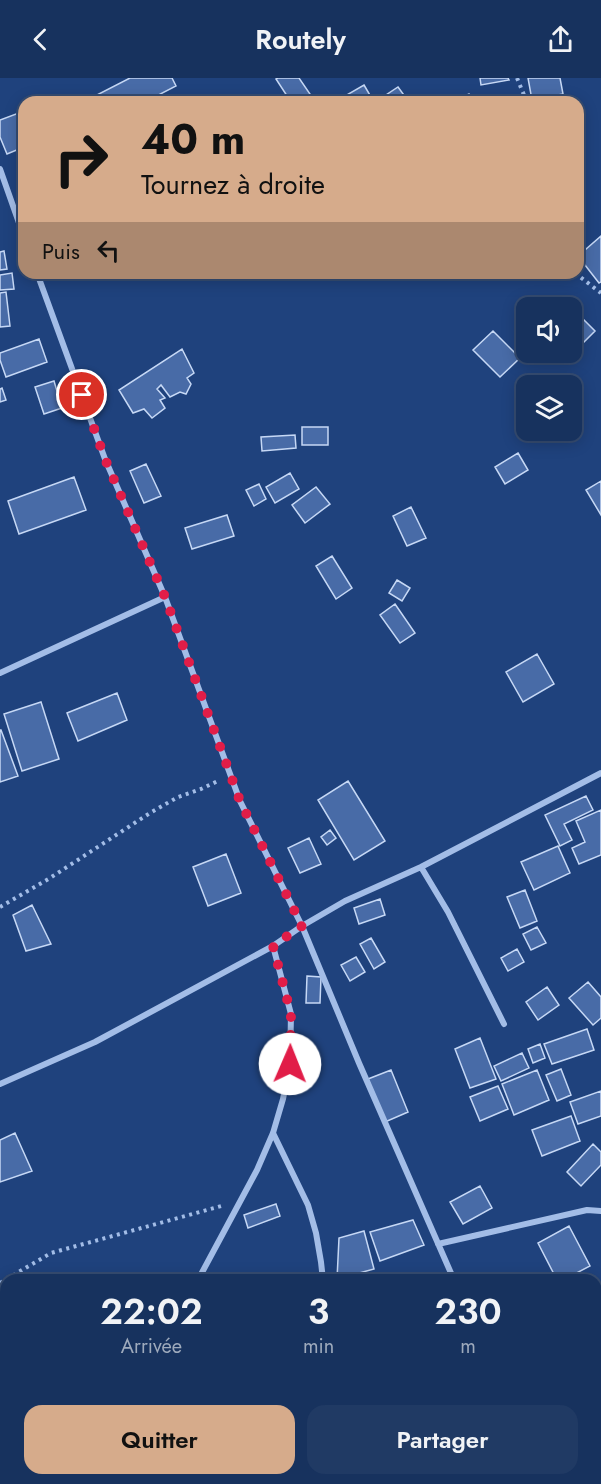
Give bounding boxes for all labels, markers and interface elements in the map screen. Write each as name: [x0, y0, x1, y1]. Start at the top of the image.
text: Routely: [255, 20, 346, 59]
icon: back: [24, 23, 57, 56]
icon: share: [544, 23, 577, 56]
text: 40 m: [141, 109, 245, 170]
icon: right: [42, 120, 120, 198]
text: Tournez à droite: [141, 165, 325, 204]
icon: left: [92, 234, 125, 267]
text: Puis: [42, 235, 80, 267]
map controls: [516, 297, 582, 441]
button: sound: [516, 297, 582, 363]
pin: [56, 369, 107, 420]
button: layers: [516, 375, 582, 441]
icon: arrive: [65, 378, 98, 411]
position arrow: [258, 1032, 322, 1096]
text: 22:02: [100, 1285, 203, 1337]
text: 3: [308, 1285, 329, 1337]
text: 230: [434, 1285, 502, 1337]
text: Arrivée: [121, 1332, 182, 1361]
text: min: [303, 1332, 334, 1361]
text: m: [460, 1332, 476, 1361]
button: Quitter: [24, 1405, 295, 1474]
button: Partager: [307, 1405, 578, 1474]

